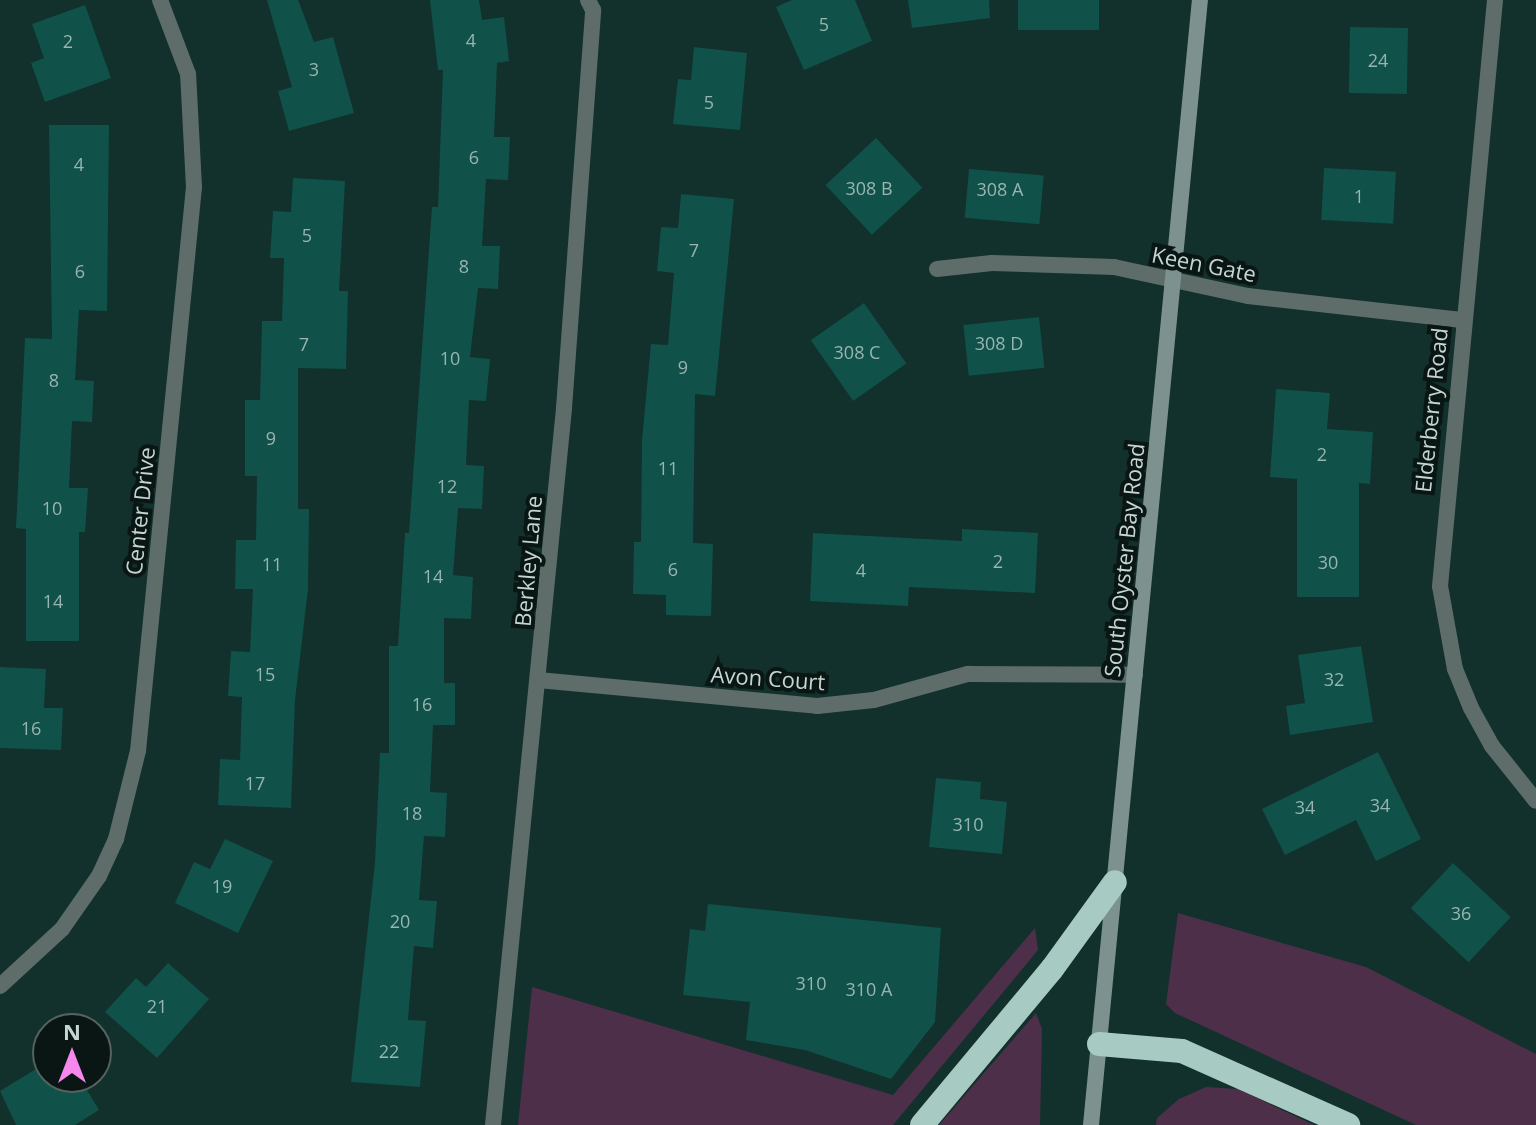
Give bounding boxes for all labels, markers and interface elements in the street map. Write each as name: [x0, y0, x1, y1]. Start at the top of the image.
house number: 5: [819, 13, 829, 35]
house number: 4: [466, 29, 476, 51]
house number: 2: [63, 30, 73, 52]
house number: 24: [1368, 49, 1388, 71]
house number: 3: [309, 58, 319, 80]
house number: 5: [704, 91, 714, 113]
house number: 6: [469, 146, 479, 168]
house number: 4: [74, 153, 84, 175]
house number: 308 B: [845, 177, 893, 199]
house number: 308 A: [977, 178, 1023, 200]
house number: 1: [1354, 185, 1364, 207]
house number: 5: [302, 224, 312, 246]
house number: 7: [689, 239, 699, 261]
street label: Keen Gate: [1150, 241, 1258, 287]
house number: 8: [459, 255, 469, 277]
house number: 6: [75, 260, 85, 282]
street label: Elderberry Road: [1409, 326, 1453, 494]
house number: 308 D: [975, 332, 1023, 354]
house number: 7: [299, 333, 309, 355]
house number: 308 C: [834, 341, 880, 363]
house number: 10: [440, 347, 460, 369]
house number: 9: [678, 356, 688, 378]
house number: 8: [49, 369, 59, 391]
house number: 9: [266, 427, 276, 449]
street label: South Oyster Bay Road: [1099, 442, 1149, 678]
house number: 2: [1317, 443, 1327, 465]
street label: Center Drive: [120, 446, 160, 576]
house number: 11: [658, 457, 678, 479]
house number: 12: [437, 475, 457, 497]
street label: Berkley Lane: [509, 494, 547, 628]
house number: 10: [42, 497, 62, 519]
house number: 2: [993, 550, 1003, 572]
house number: 30: [1318, 551, 1338, 573]
house number: 11: [262, 553, 282, 575]
house number: 6: [668, 558, 678, 580]
house number: 4: [856, 559, 866, 581]
house number: 14: [423, 565, 443, 587]
house number: 14: [43, 590, 63, 612]
street label: Avon Court: [710, 661, 826, 695]
house number: 15: [255, 663, 275, 685]
house number: 32: [1324, 668, 1344, 690]
house number: 16: [412, 693, 432, 715]
house number: 16: [21, 717, 41, 739]
house number: 17: [245, 772, 265, 794]
house number: 34: [1370, 794, 1390, 816]
house number: 34: [1295, 796, 1315, 818]
house number: 18: [402, 802, 422, 824]
house number: 310: [953, 813, 983, 835]
house number: 19: [212, 875, 232, 897]
house number: 36: [1451, 902, 1471, 924]
house number: 20: [390, 910, 410, 932]
house number: 310: [796, 972, 826, 994]
house number: 310 A: [846, 978, 892, 1000]
house number: 21: [147, 995, 167, 1017]
north arrow: [32, 1013, 112, 1093]
text: N: [63, 1016, 81, 1046]
house number: 22: [379, 1040, 399, 1062]

